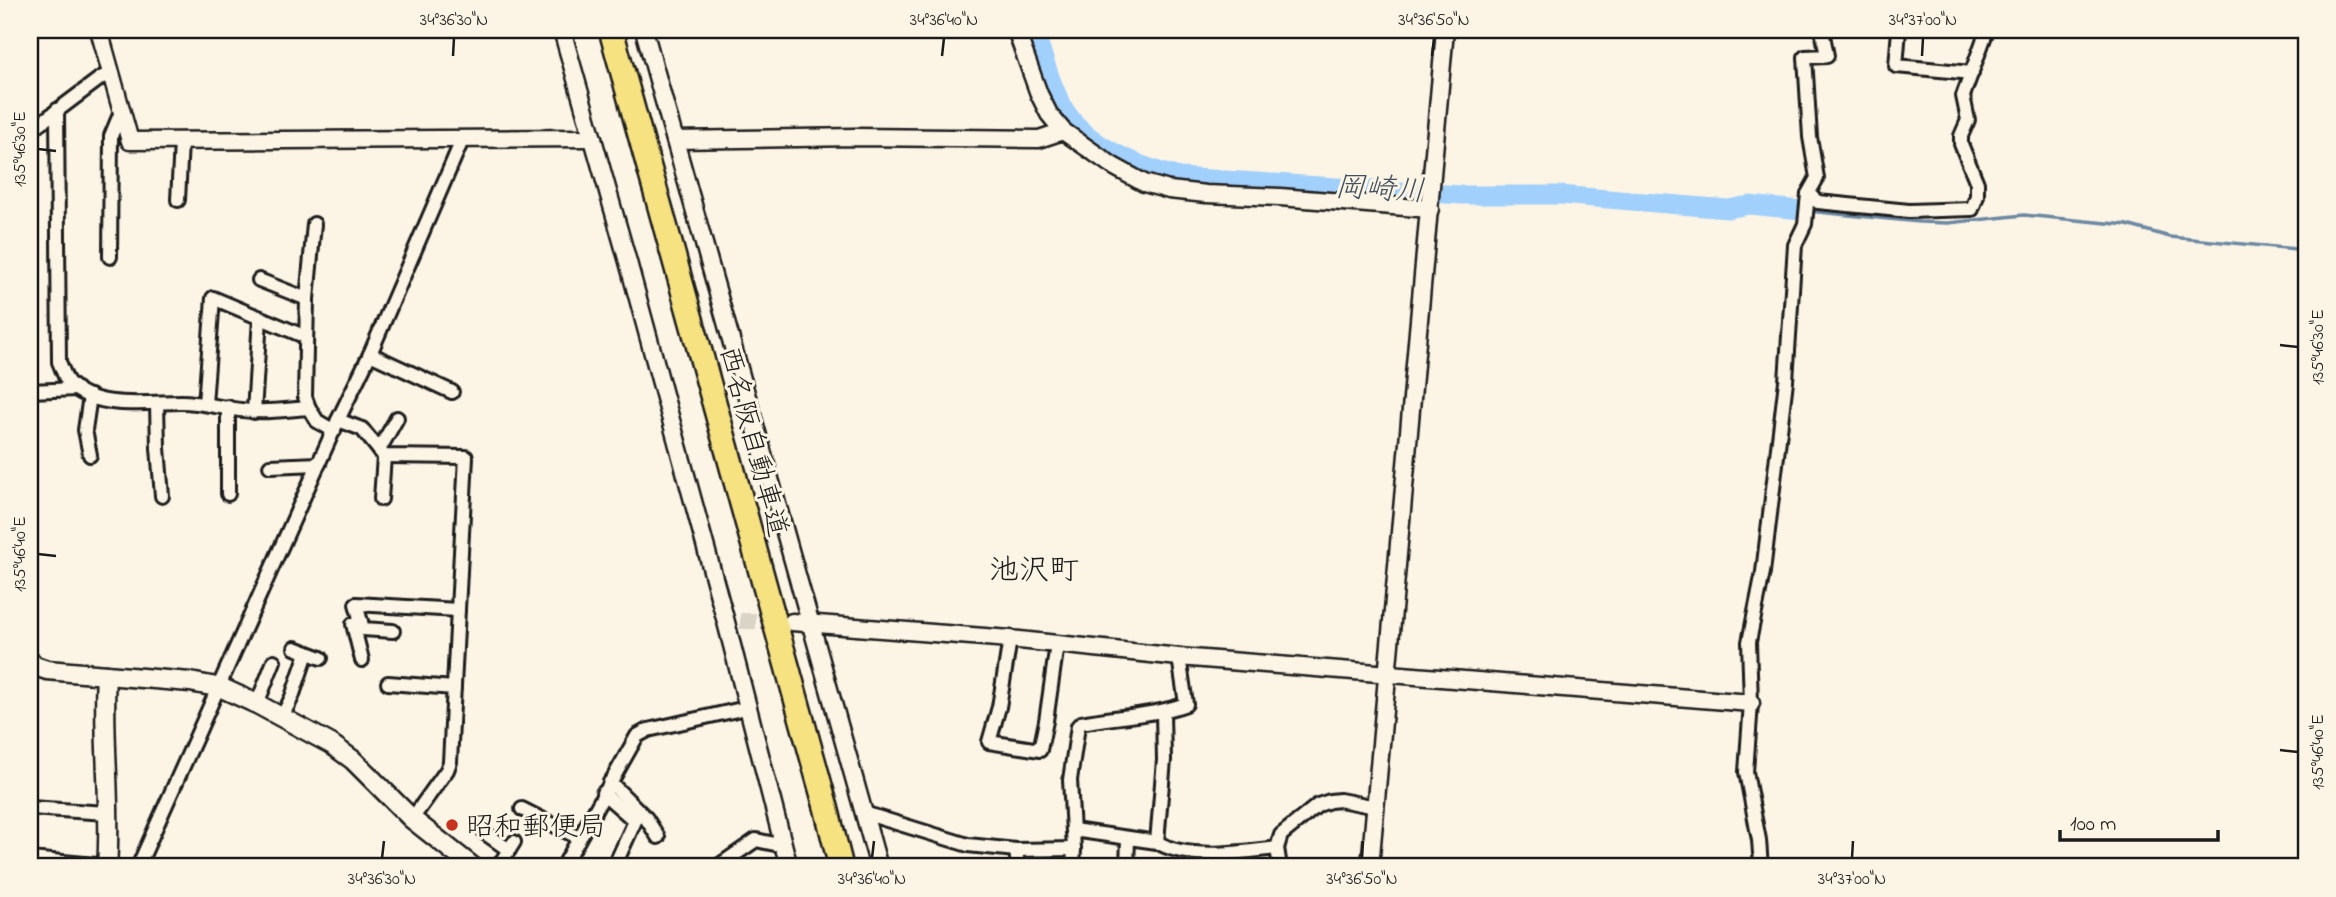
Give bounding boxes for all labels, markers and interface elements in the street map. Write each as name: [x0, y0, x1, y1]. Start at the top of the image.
text: 34°36'30"N: [420, 8, 488, 34]
text: 34°36'40"N: [910, 8, 978, 34]
text: 34°36'50"N: [1398, 8, 1470, 34]
text: 34°37'00"N: [1889, 8, 1957, 34]
text: 135°46'30"E: [8, 111, 34, 187]
water label: 岡崎川: [1334, 167, 1426, 215]
text: 135°46'30"E: [2306, 309, 2332, 385]
street label: 西名阪自動車道: [706, 342, 797, 542]
text: 135°46'40"E: [8, 516, 34, 592]
district label: 池沢町: [989, 550, 1079, 594]
text: 135°46'40"E: [2306, 714, 2332, 790]
scale bar: [2060, 799, 2217, 843]
place label: 昭和郵便局: [466, 808, 606, 849]
text: 100 m: [2070, 810, 2116, 840]
marker: 昭和郵便局: [444, 817, 460, 833]
text: 34°36'30"N: [348, 867, 416, 893]
text: 34°36'40"N: [838, 867, 906, 893]
text: 34°36'50"N: [1326, 867, 1398, 893]
text: 34°37'00"N: [1818, 867, 1886, 893]

